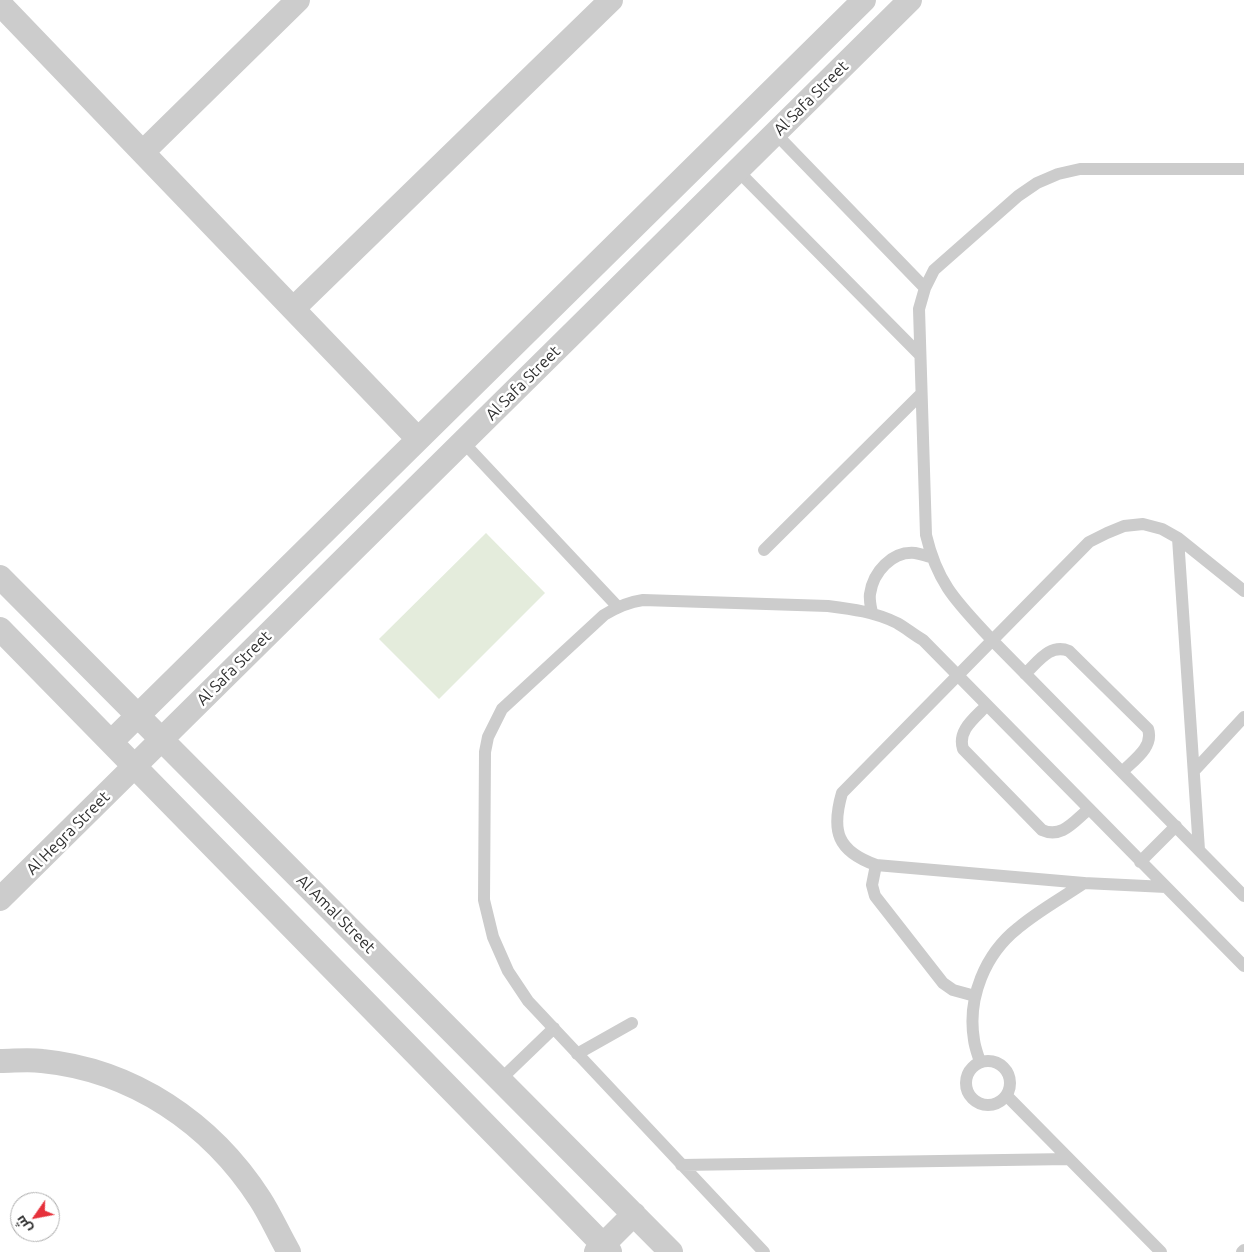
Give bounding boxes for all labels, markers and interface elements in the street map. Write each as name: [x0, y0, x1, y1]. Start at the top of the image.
street label: Al Safa Street: [770, 57, 852, 139]
street label: Al Safa Street: [482, 342, 564, 424]
street label: Al Safa Street: [193, 627, 275, 709]
street label: Al Hegra Street: [22, 787, 114, 879]
street label: Al Amal Street: [293, 871, 379, 957]
north arrow: [10, 1192, 60, 1242]
text: ش: [12, 1213, 35, 1237]

